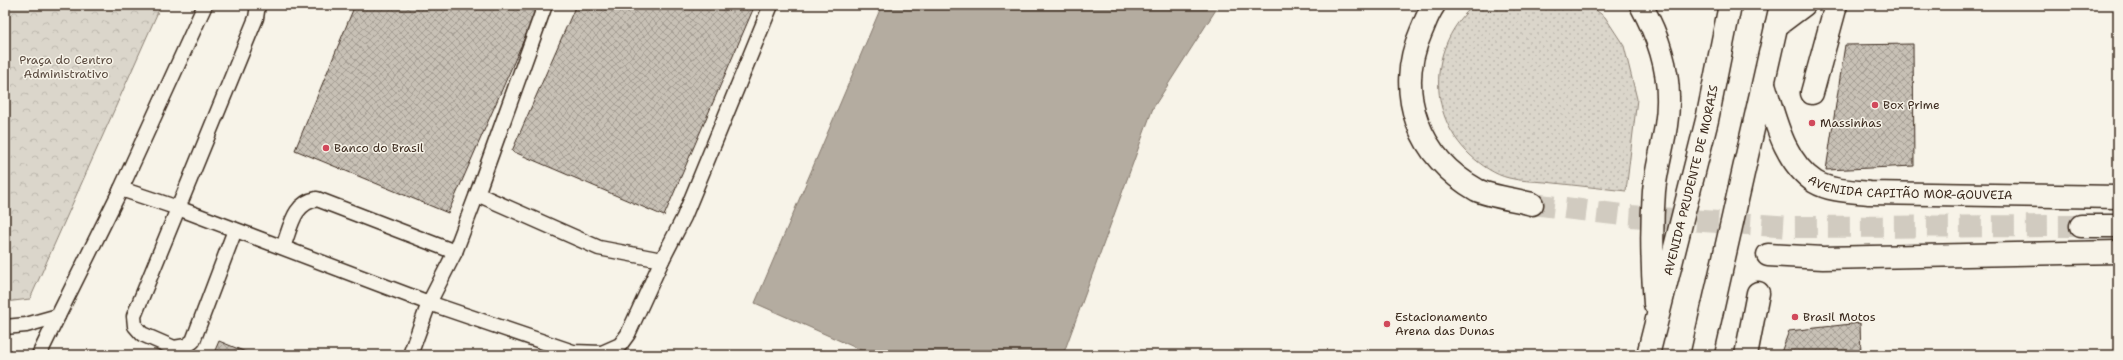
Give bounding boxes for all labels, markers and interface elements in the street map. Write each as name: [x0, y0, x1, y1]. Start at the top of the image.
park label: Praça do Centro Administrativo: [19, 52, 113, 82]
street label: AVENIDA PRUDENTE DE MORAIS: [1660, 83, 1722, 277]
place label: Box Prime: [1883, 97, 1940, 113]
marker: Box Prime: [1870, 100, 1880, 110]
place label: Massinhas: [1820, 115, 1882, 131]
marker: Massinhas: [1807, 118, 1817, 128]
place label: Banco do Brasil: [334, 140, 424, 156]
marker: Banco do Brasil: [321, 143, 331, 153]
street label: AVENIDA CAPITÃO MOR-GOUVEIA: [1805, 172, 2013, 203]
place label: Estacionamento Arena das Dunas: [1395, 309, 1495, 339]
place label: Brasil Motos: [1803, 309, 1876, 325]
marker: Brasil Motos: [1790, 312, 1800, 322]
marker: Estacionamento Arena das Dunas: [1382, 319, 1392, 329]

